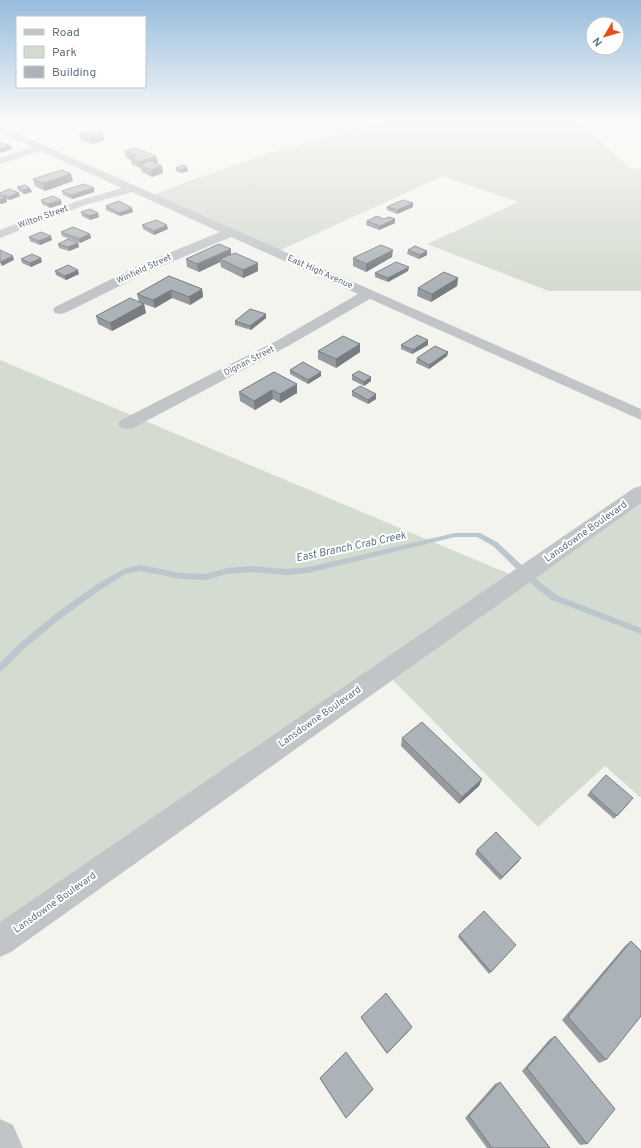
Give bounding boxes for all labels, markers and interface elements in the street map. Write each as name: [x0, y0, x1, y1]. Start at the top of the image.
legend: [16, 16, 146, 88]
north arrow: [585, 16, 625, 56]
text: Road: [52, 25, 80, 41]
text: N: [590, 34, 606, 49]
text: Park: [52, 45, 77, 61]
text: Building: [52, 65, 96, 81]
street label: Wilton Street: [16, 203, 70, 231]
street label: Winfield Street: [115, 251, 173, 287]
street label: East High Avenue: [286, 253, 354, 291]
street label: Dignan Street: [222, 344, 276, 378]
street label: Lansdowne Boulevard: [542, 499, 630, 565]
water label: East Branch Crab Creek: [295, 528, 408, 565]
street label: Lansdowne Boulevard: [276, 684, 364, 750]
street label: Lansdowne Boulevard: [11, 870, 99, 936]

